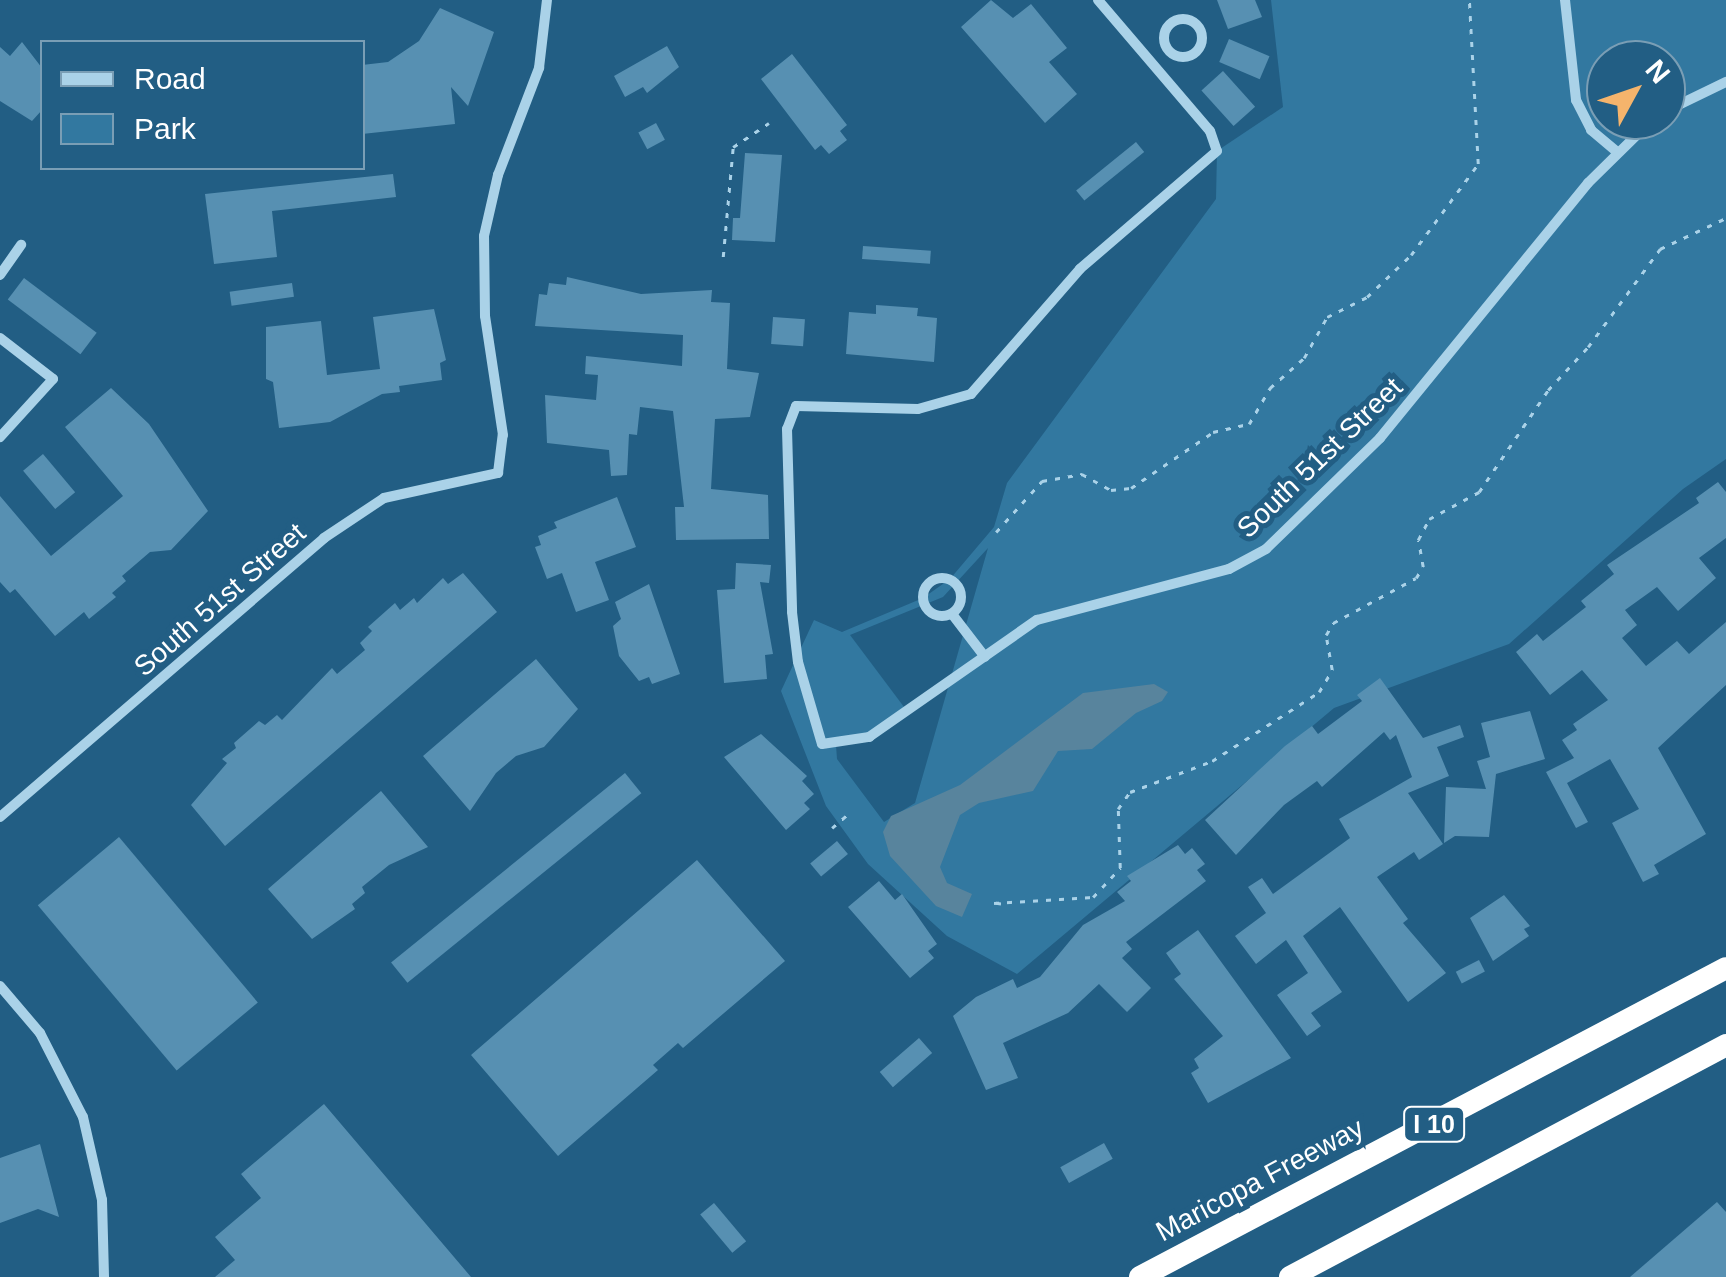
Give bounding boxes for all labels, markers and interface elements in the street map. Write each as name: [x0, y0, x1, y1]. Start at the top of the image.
legend: [40, 40, 365, 170]
north arrow: [1586, 40, 1686, 140]
text: N: [1639, 54, 1676, 89]
text: Road: [134, 62, 206, 95]
text: Park: [134, 112, 196, 145]
street label: South 51st Street: [1231, 371, 1409, 545]
street label: South 51st Street: [127, 516, 313, 684]
road number: I 10: [1402, 1104, 1466, 1144]
street label: Maricopa Freeway: [1150, 1111, 1370, 1249]

